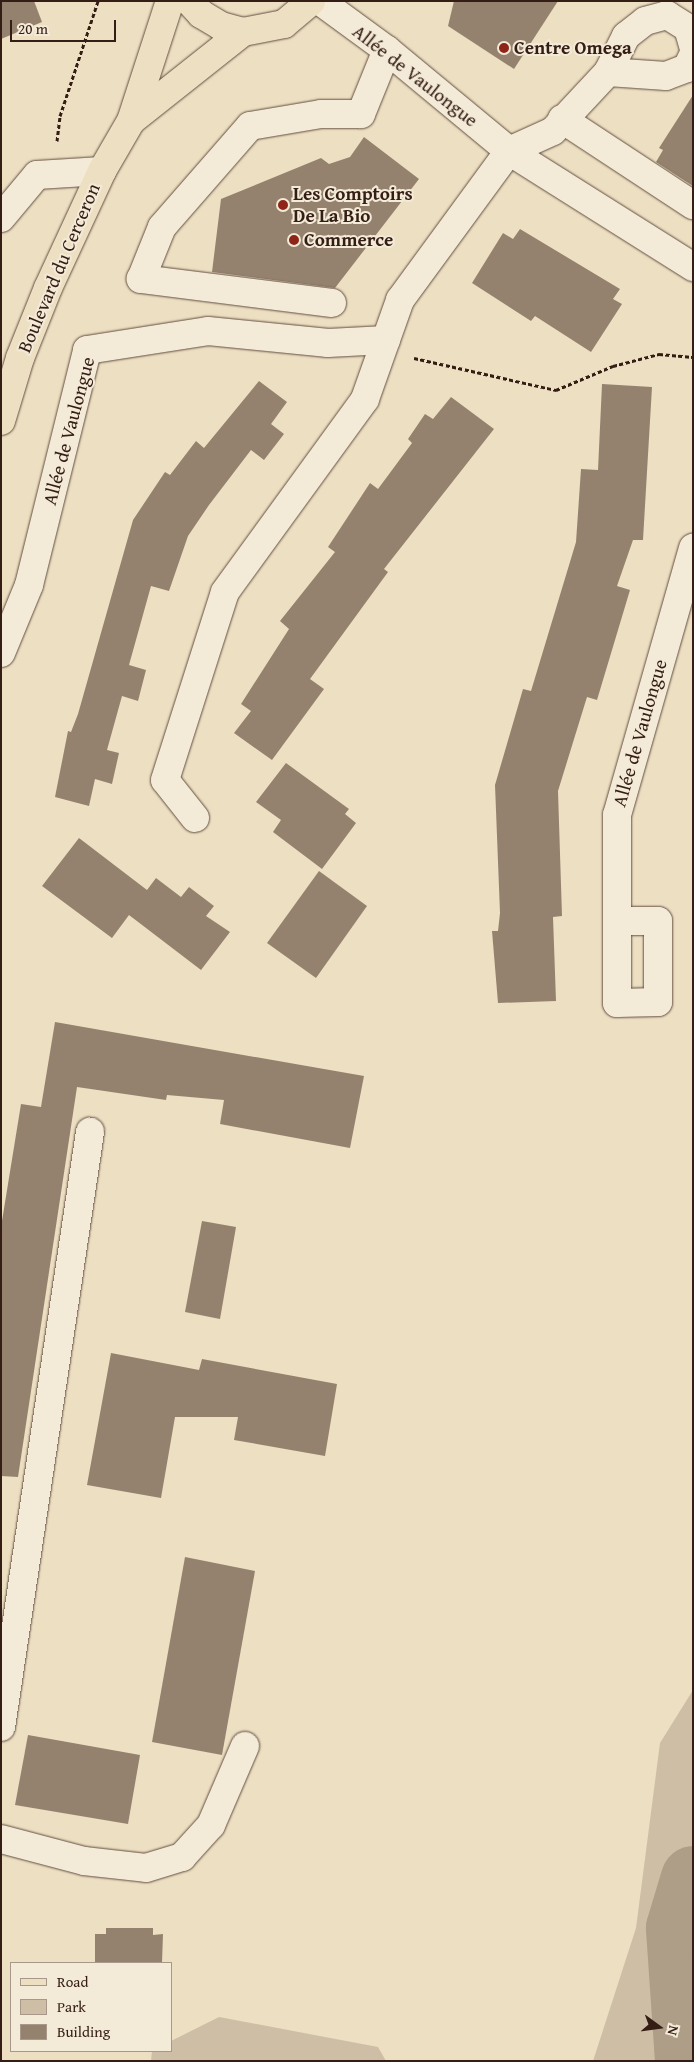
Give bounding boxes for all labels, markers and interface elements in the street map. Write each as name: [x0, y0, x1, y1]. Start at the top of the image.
scale bar: [12, 10, 119, 42]
text: 20 m: [18, 18, 48, 39]
street label: Allée de Vaulongue: [348, 20, 482, 132]
place label: Centre Omega: [514, 37, 632, 59]
marker: Centre Omega: [498, 42, 510, 54]
street label: Boulevard du Cerceron: [13, 180, 105, 356]
place label: Les Comptoirs De La Bio: [293, 183, 413, 227]
marker: Les Comptoirs De La Bio: [277, 199, 289, 211]
place label: Commerce: [304, 229, 393, 251]
marker: Commerce: [288, 234, 300, 246]
street label: Allée de Vaulongue: [38, 354, 100, 508]
street label: Allée de Vaulongue: [608, 657, 672, 809]
legend: [10, 1962, 172, 2052]
text: Road: [57, 1971, 88, 1992]
text: Park: [57, 1996, 86, 2017]
north arrow: [634, 2002, 684, 2052]
text: Building: [57, 2021, 110, 2042]
text: N: [663, 2024, 684, 2038]

